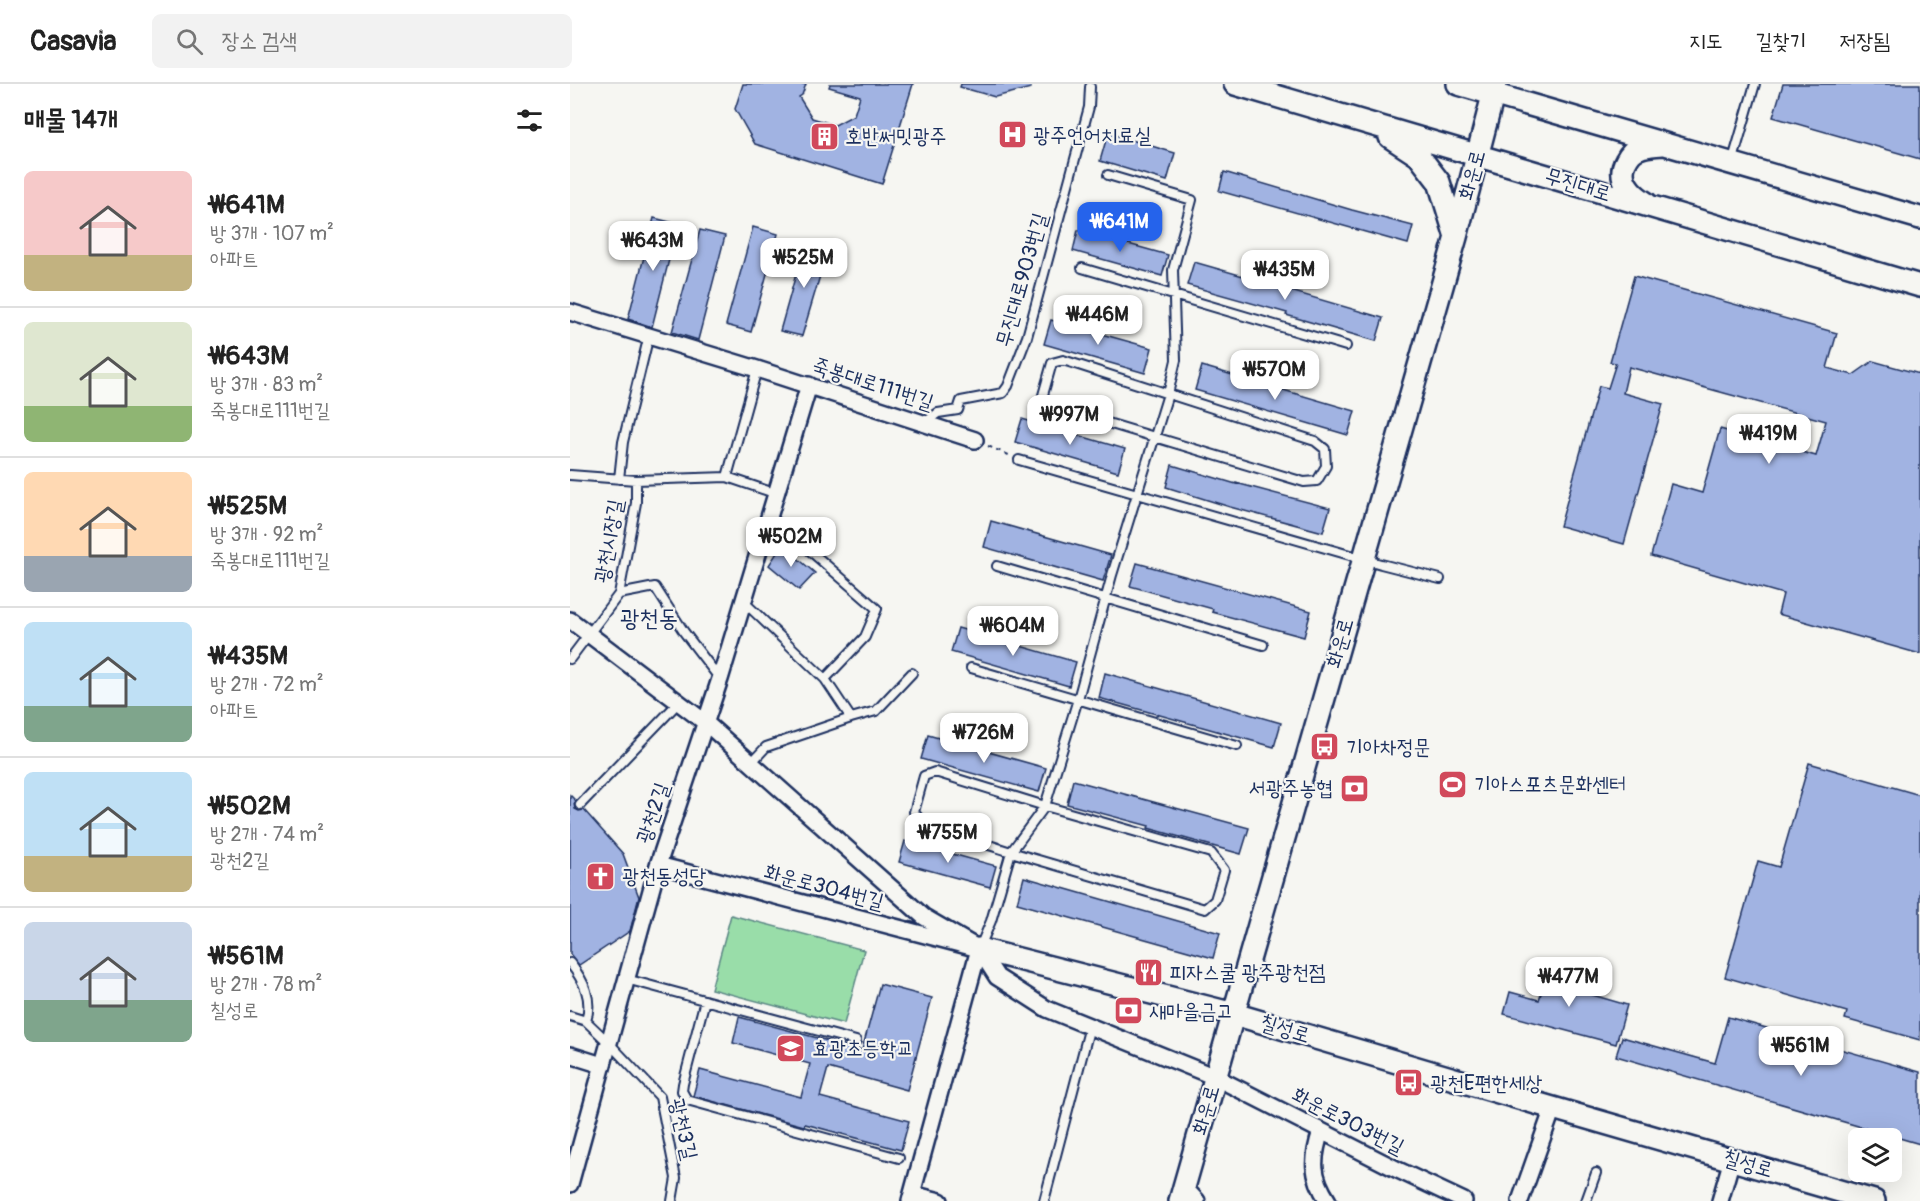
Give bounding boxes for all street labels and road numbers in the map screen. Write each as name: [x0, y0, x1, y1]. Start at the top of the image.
street label: 화운로: [1452, 147, 1492, 203]
street label: 무진대로: [1542, 162, 1614, 208]
street label: 무진대로903번길: [990, 210, 1054, 350]
street label: 죽봉대로111번길: [809, 352, 937, 416]
street label: 광천시장길: [588, 497, 630, 585]
street label: 화운로: [1320, 615, 1360, 671]
street label: 광천2길: [630, 779, 676, 847]
street label: 화운로304번길: [761, 858, 887, 916]
street label: 칠성로: [1257, 1009, 1313, 1049]
street label: 화운로303번길: [1287, 1081, 1409, 1161]
street label: 화운로: [1186, 1082, 1226, 1138]
street label: 광천3길: [663, 1096, 703, 1163]
street label: 칠성로: [1720, 1144, 1776, 1184]

